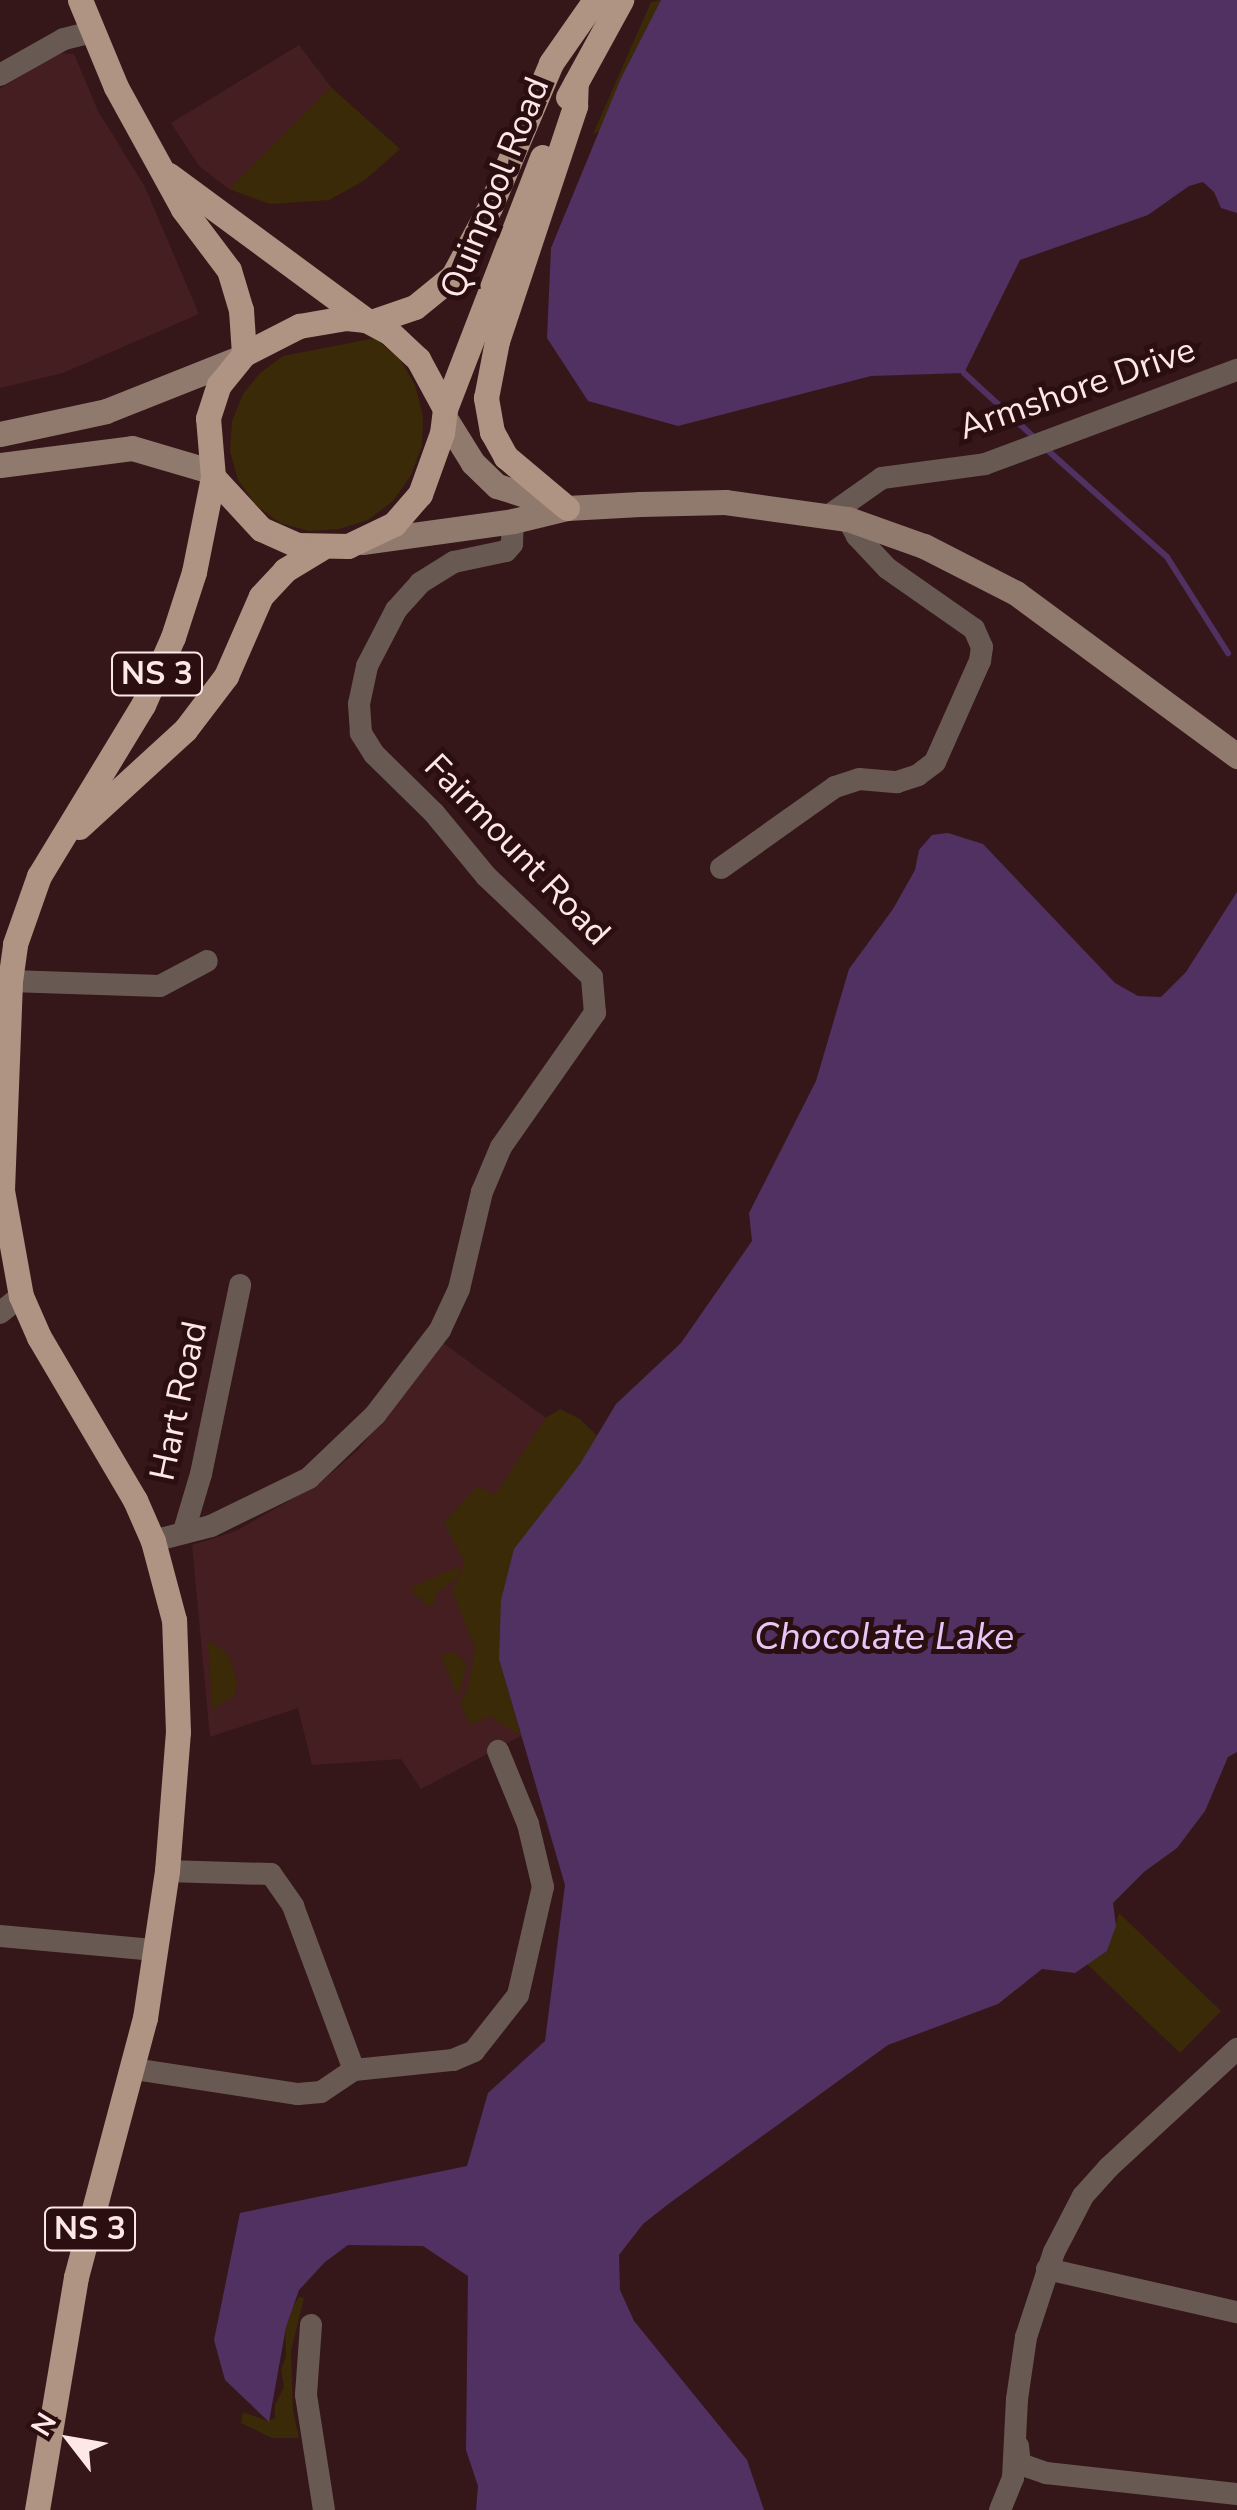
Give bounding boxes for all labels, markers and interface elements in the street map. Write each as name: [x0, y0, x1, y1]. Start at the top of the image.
street label: Quinpool Road: [432, 71, 558, 305]
street label: Armshore Drive: [953, 329, 1201, 449]
road number: NS 3: [110, 647, 204, 701]
street label: Fairmount Road: [415, 746, 619, 954]
street label: Hart Road: [142, 1318, 216, 1484]
water label: Chocolate Lake: [754, 1614, 1014, 1660]
road number: NS 3: [42, 2202, 138, 2256]
north arrow: [20, 2390, 120, 2490]
text: N: [23, 2406, 66, 2443]

